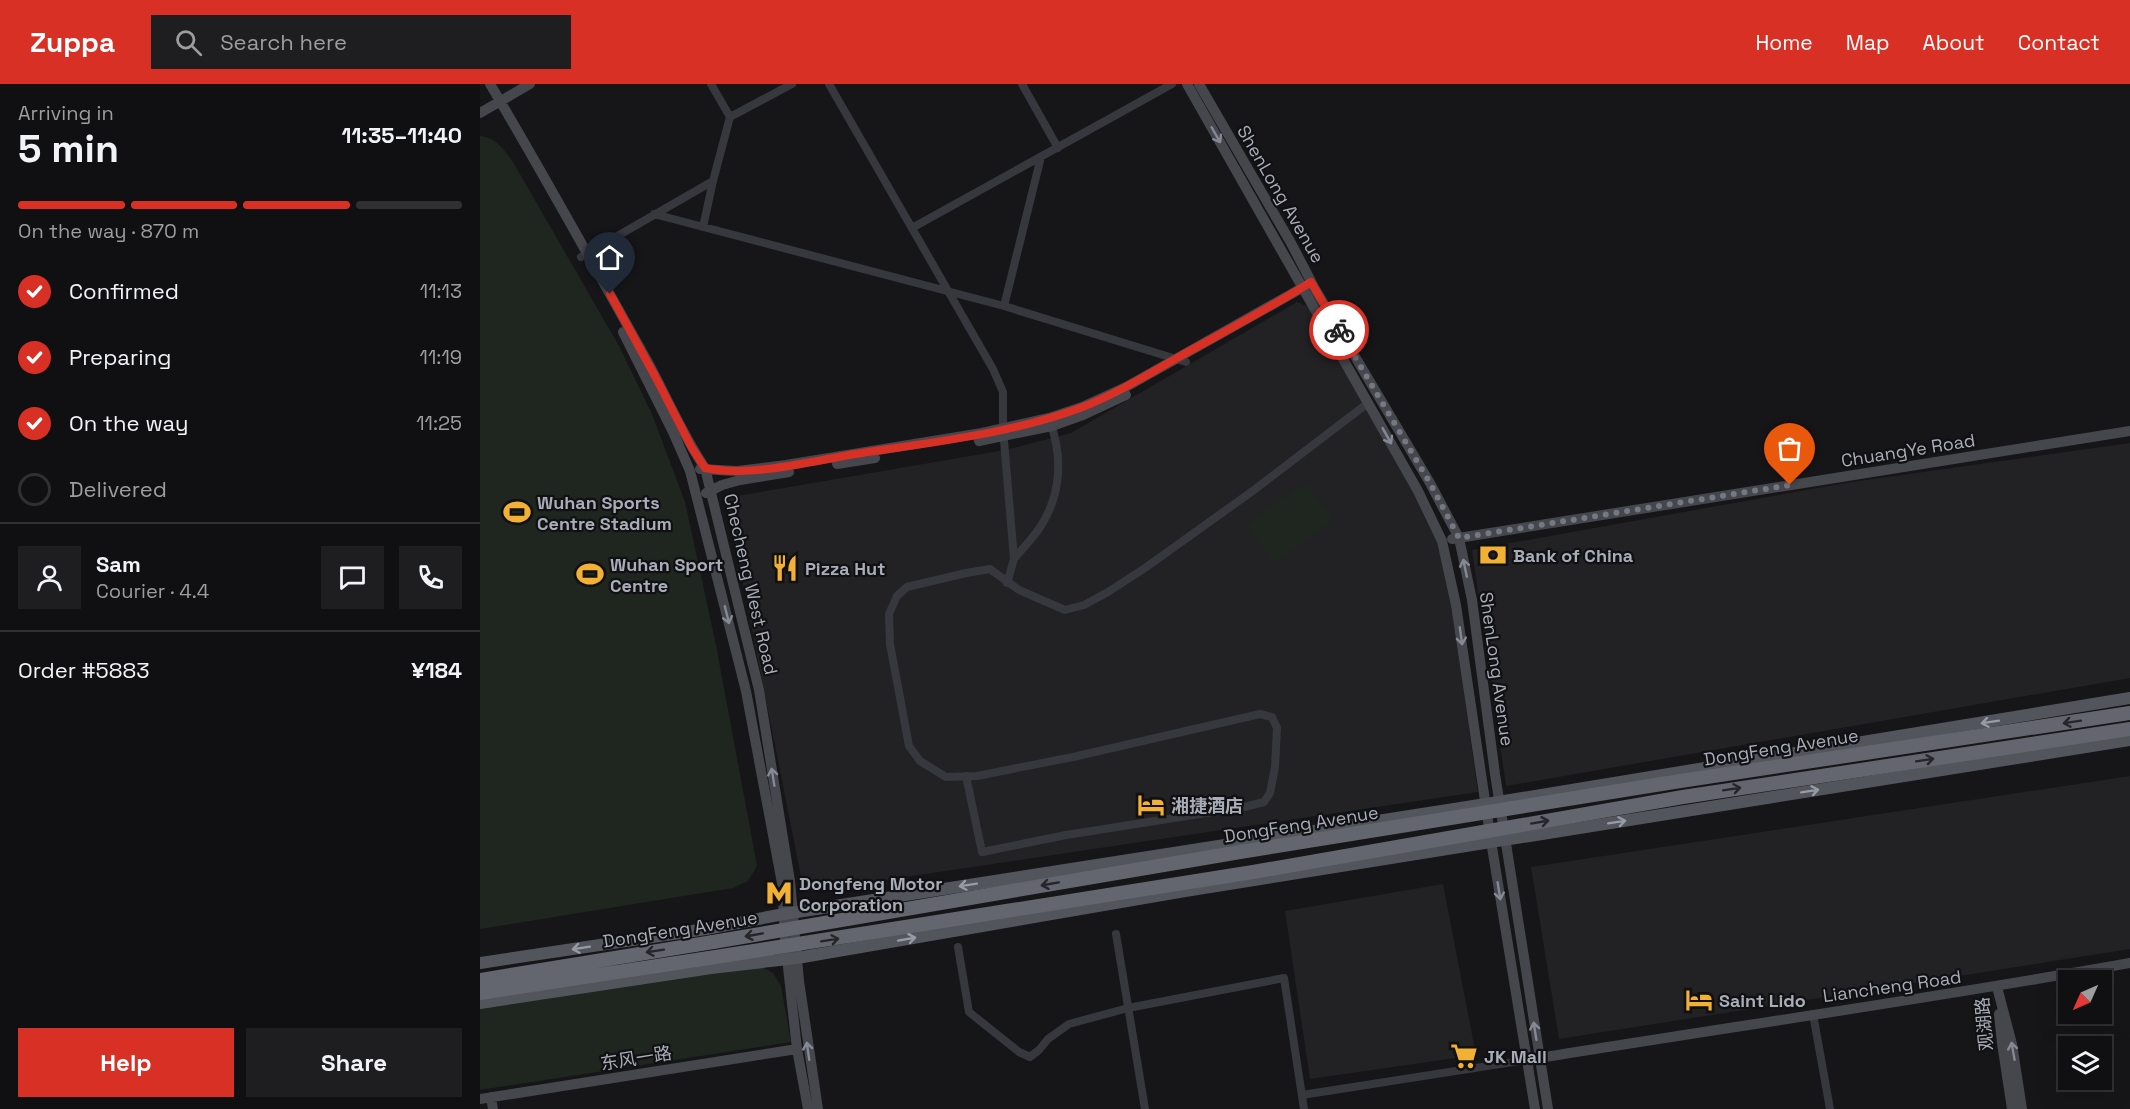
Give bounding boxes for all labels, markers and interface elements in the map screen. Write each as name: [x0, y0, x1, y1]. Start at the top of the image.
search box: [151, 15, 571, 69]
text: Zuppa: [30, 24, 115, 60]
icon: search: [172, 26, 205, 59]
text: Search here: [220, 28, 347, 56]
text: Home: [1755, 29, 1813, 56]
text: Map: [1846, 29, 1890, 56]
text: About: [1923, 29, 1985, 56]
text: Contact: [2018, 29, 2100, 56]
text: Arriving in: [18, 100, 114, 126]
text: 11:35–11:40: [341, 121, 462, 149]
street label: ShenLong Avenue: [1232, 121, 1330, 267]
text: 5 min: [18, 124, 119, 173]
one-way arrow: [1210, 126, 1222, 143]
text: On the way · 870 m: [18, 218, 199, 244]
pin: [584, 232, 635, 294]
icon: home: [593, 241, 626, 274]
icon: check: [18, 275, 51, 308]
text: Confirmed: [69, 277, 179, 305]
text: 11:13: [420, 278, 462, 304]
courier: [1309, 300, 1369, 360]
icon: bike: [1323, 314, 1356, 347]
icon: check: [18, 341, 51, 374]
text: Preparing: [69, 343, 171, 371]
text: 11:19: [420, 344, 462, 370]
icon: check: [18, 407, 51, 440]
text: On the way: [69, 409, 188, 437]
text: 11:25: [416, 410, 462, 436]
pin: [1764, 423, 1815, 485]
one-way arrow: [1381, 427, 1393, 444]
street label: ChuangYe Road: [1839, 428, 1977, 472]
icon: bag: [1773, 432, 1806, 465]
text: Delivered: [69, 475, 167, 503]
place label: Wuhan Sports Centre Stadium: [537, 491, 672, 535]
street label: Checheng West Road: [719, 491, 783, 677]
sports icon: Wuhan Sports Centre Stadium: [502, 497, 532, 527]
bank icon: Bank of China: [1478, 540, 1508, 570]
place label: Bank of China: [1513, 544, 1634, 567]
button: person: [18, 546, 81, 609]
button: chat: [321, 546, 384, 609]
button: phone: [399, 546, 462, 609]
text: Sam: [96, 550, 141, 578]
place label: Wuhan Sport Centre: [610, 553, 723, 597]
restaurant icon: Pizza Hut: [770, 553, 800, 583]
place label: Pizza Hut: [805, 557, 885, 580]
sports icon: Wuhan Sport Centre: [575, 559, 605, 589]
one-way arrow: [1459, 559, 1470, 578]
text: Courier · 4.4: [96, 578, 209, 604]
street label: ShenLong Avenue: [1475, 591, 1519, 747]
one-way arrow: [722, 605, 734, 624]
one-way arrow: [1455, 626, 1466, 646]
text: Order #5883: [18, 656, 149, 684]
text: ¥184: [411, 656, 462, 684]
one-way arrow: [2063, 716, 2083, 727]
one-way arrow: [1980, 717, 2000, 728]
street label: DongFeng Avenue: [1702, 723, 1860, 771]
one-way arrow: [1914, 754, 1934, 765]
one-way arrow: [767, 767, 778, 787]
one-way arrow: [1722, 784, 1741, 795]
one-way arrow: [1800, 785, 1819, 796]
hotel icon: 湘捷酒店: [1136, 790, 1166, 820]
place label: 湘捷酒店: [1171, 794, 1243, 817]
street label: DongFeng Avenue: [1222, 800, 1380, 848]
one-way arrow: [1529, 816, 1549, 827]
one-way arrow: [1607, 816, 1627, 827]
place label: Dongfeng Motor Corporation: [799, 872, 942, 916]
metro station icon: Dongfeng Motor Corporation: [764, 878, 794, 908]
one-way arrow: [1041, 879, 1060, 890]
one-way arrow: [958, 880, 978, 891]
one-way arrow: [1493, 881, 1504, 901]
street label: DongFeng Avenue: [601, 905, 759, 953]
one-way arrow: [745, 929, 765, 940]
one-way arrow: [897, 933, 916, 944]
one-way arrow: [819, 934, 839, 945]
one-way arrow: [572, 943, 591, 954]
one-way arrow: [646, 946, 666, 957]
street label: Liancheng Road: [1821, 965, 1963, 1007]
north arrow: [2058, 970, 2112, 1024]
map controls: [2058, 970, 2112, 1090]
hotel icon: Saint Lido: [1684, 985, 1714, 1015]
place label: Saint Lido: [1719, 989, 1806, 1012]
street label: 观湖路: [1970, 996, 1998, 1052]
one-way arrow: [1529, 1021, 1540, 1041]
button: Help: [18, 1028, 234, 1097]
button: Share: [246, 1028, 462, 1097]
button: layers: [2058, 1036, 2112, 1090]
street label: 东风一路: [599, 1041, 673, 1075]
supermarket icon: JK Mall: [1449, 1041, 1479, 1071]
one-way arrow: [803, 1042, 814, 1062]
one-way arrow: [2007, 1042, 2018, 1062]
place label: JK Mall: [1484, 1045, 1547, 1068]

